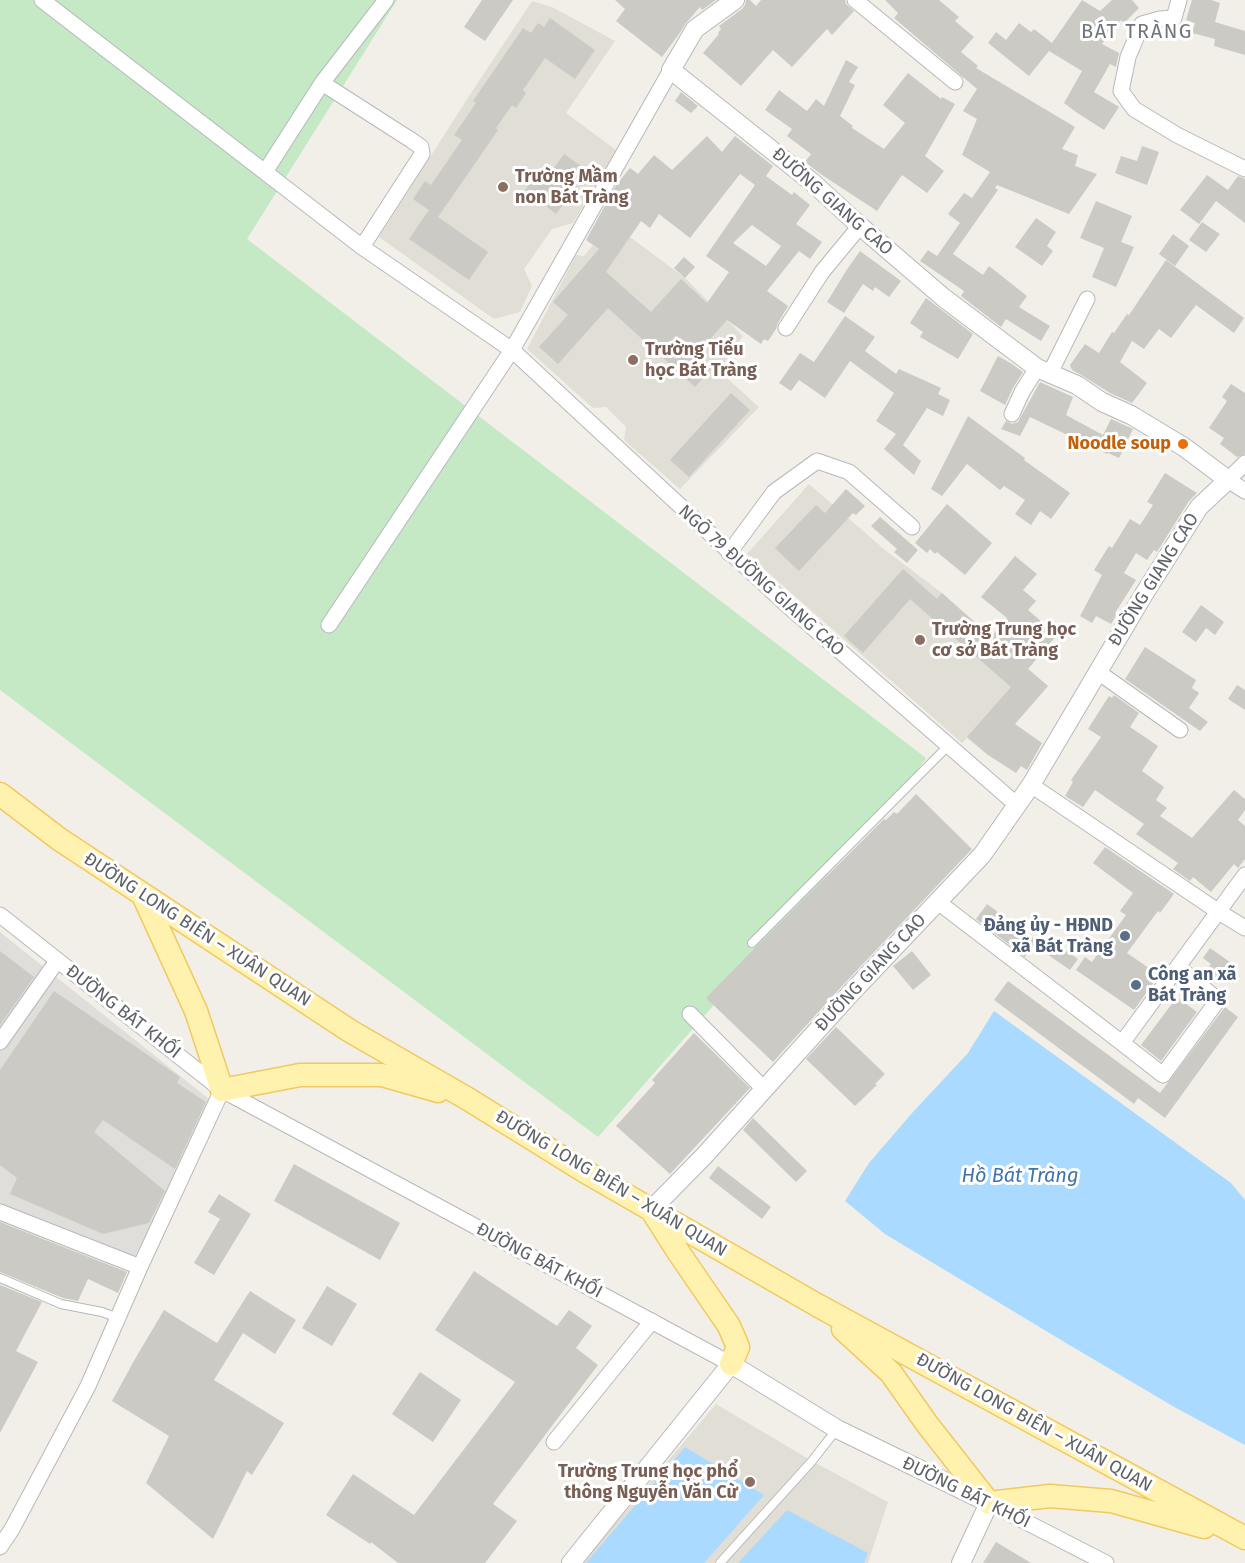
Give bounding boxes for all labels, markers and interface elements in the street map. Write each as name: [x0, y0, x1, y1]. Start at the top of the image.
district label: BÁT TRÀNG: [1081, 20, 1193, 44]
street label: ĐƯỜNG GIANG CAO: [767, 144, 897, 260]
place label: Trường Mầm non Bát Tràng: [515, 166, 629, 208]
marker: Trường Mầm non Bát Tràng: [496, 180, 510, 194]
place label: Trường Tiểu học Bát Tràng: [645, 339, 757, 382]
marker: Trường Tiểu học Bát Tràng: [626, 353, 640, 367]
place label: Noodle soup: [1068, 433, 1171, 455]
marker: Noodle soup: [1176, 437, 1190, 451]
street label: NGÕ 79 ĐƯỜNG GIANG CAO: [674, 501, 848, 661]
street label: ĐƯỜNG GIANG CAO: [1104, 509, 1204, 651]
place label: Trường Trung học cơ sở Bát Tràng: [932, 619, 1076, 662]
marker: Trường Trung học cơ sở Bát Tràng: [913, 633, 927, 647]
street label: ĐƯỜNG LONG BIÊN – XUÂN QUAN: [79, 848, 315, 1012]
street label: ĐƯỜNG GIANG CAO: [811, 910, 931, 1036]
place label: Đảng ủy - HĐND xã Bát Tràng: [984, 915, 1113, 958]
marker: Đảng ủy - HĐND xã Bát Tràng: [1118, 929, 1132, 943]
street label: ĐƯỜNG BÁT KHỐI: [61, 960, 185, 1064]
place label: Công an xã Bát Tràng: [1148, 964, 1236, 1006]
marker: Công an xã Bát Tràng: [1129, 978, 1143, 992]
street label: ĐƯỜNG LONG BIÊN – XUÂN QUAN: [491, 1106, 731, 1262]
water label: Hồ Bát Tràng: [961, 1164, 1079, 1188]
street label: ĐƯỜNG BÁT KHỐI: [472, 1219, 606, 1303]
street label: ĐƯỜNG LONG BIÊN – XUÂN QUAN: [912, 1349, 1156, 1497]
street label: ĐƯỜNG BÁT KHỐI: [898, 1453, 1034, 1533]
place label: Trường Trung học phổ thông Nguyễn Văn Cừ: [558, 1461, 738, 1504]
marker: Trường Trung học phổ thông Nguyễn Văn Cừ: [743, 1475, 757, 1489]

